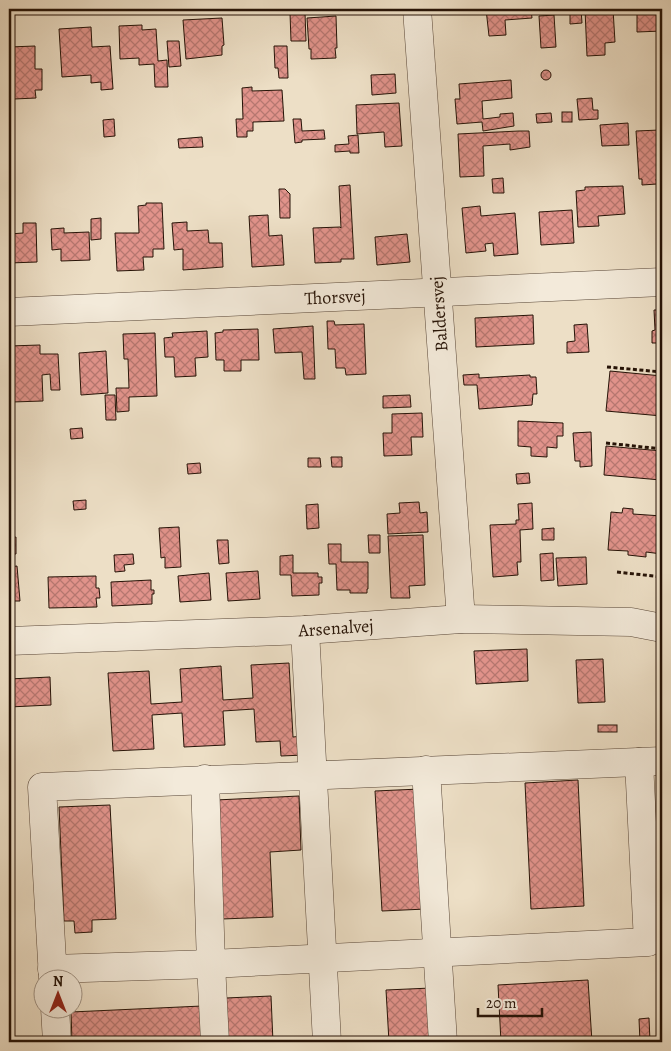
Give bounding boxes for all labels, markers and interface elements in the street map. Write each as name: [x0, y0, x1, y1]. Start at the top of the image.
street label: Baldersvej: [424, 275, 454, 353]
street label: Thorsvej: [304, 283, 366, 311]
street label: Arsenalvej: [297, 613, 374, 643]
north arrow: [32, 968, 82, 1018]
text: N: [53, 972, 63, 991]
scale bar: [478, 986, 542, 1018]
text: 20 m: [486, 993, 517, 1013]

